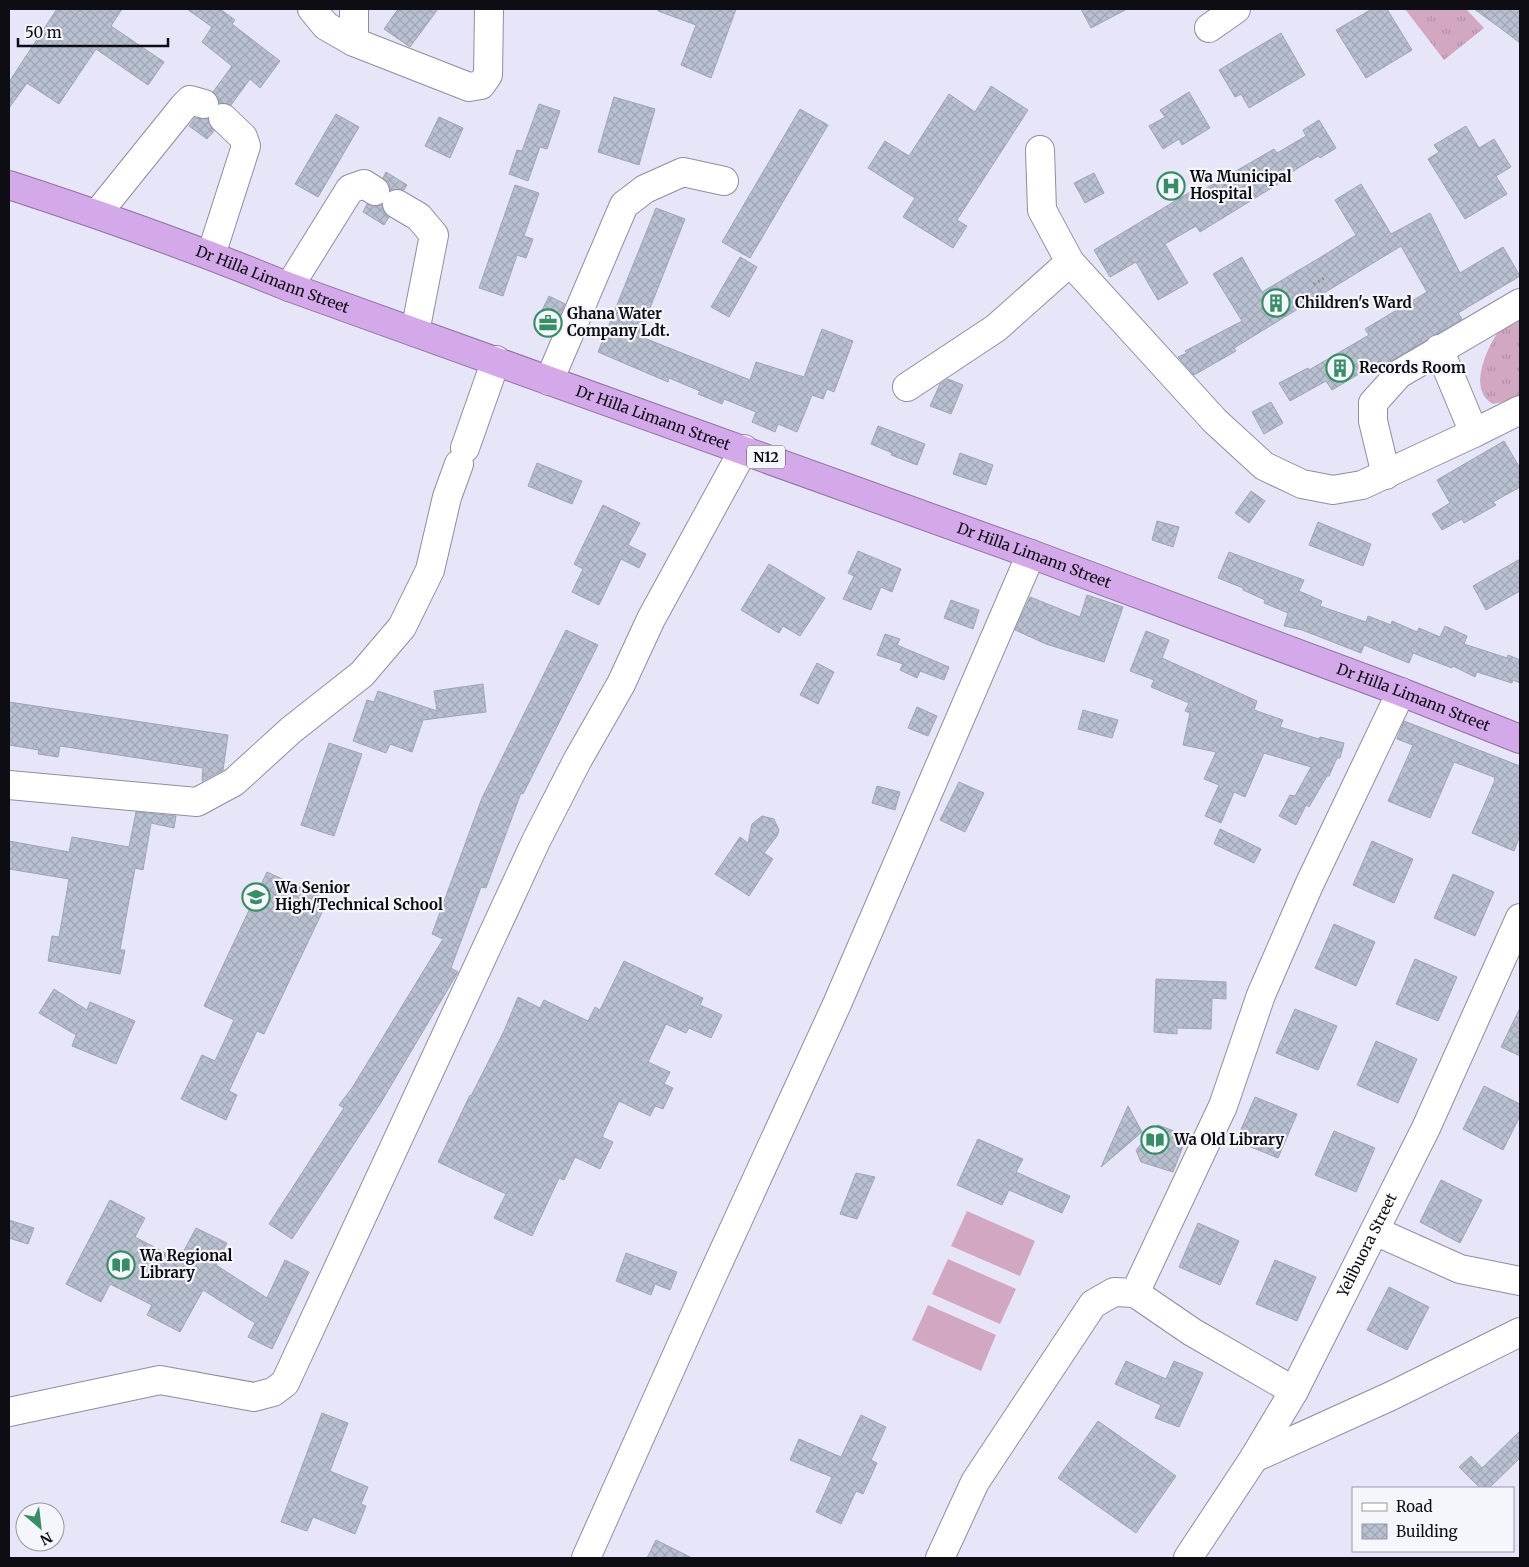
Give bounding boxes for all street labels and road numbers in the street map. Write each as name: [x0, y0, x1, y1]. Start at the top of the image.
street label: Dr Hilla Limann Street: [193, 241, 352, 317]
street label: Dr Hilla Limann Street: [573, 381, 733, 454]
road number: N12: [747, 446, 785, 468]
street label: Dr Hilla Limann Street: [955, 518, 1114, 592]
street label: Dr Hilla Limann Street: [1334, 659, 1493, 735]
street label: Yelibuora Street: [1332, 1190, 1401, 1301]

